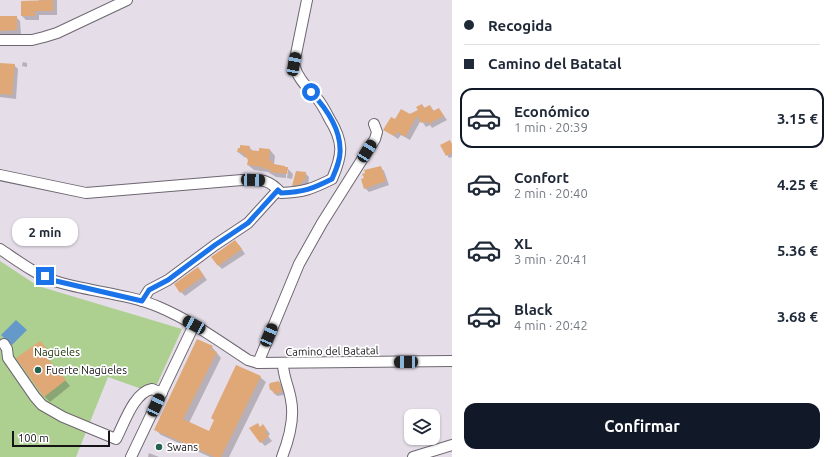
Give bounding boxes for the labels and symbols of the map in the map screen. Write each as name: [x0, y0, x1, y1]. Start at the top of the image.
car: [286, 51, 302, 77]
route start: [302, 83, 320, 101]
car: [356, 138, 378, 164]
car: [241, 174, 265, 186]
callout: 2 min: [12, 218, 78, 246]
route end: [36, 267, 54, 285]
car: [181, 314, 207, 336]
car: [259, 322, 279, 348]
street label: Camino del Batatal: [285, 344, 379, 358]
park label: Nagüeles: [34, 346, 80, 358]
car: [394, 356, 418, 368]
place label: Fuerte Nagüeles: [46, 364, 127, 376]
marker: Fuerte Nagüeles: [33, 365, 43, 375]
car: [145, 392, 167, 418]
scale bar: [12, 429, 110, 448]
place label: Swans: [167, 441, 198, 453]
marker: Swans: [154, 442, 164, 452]

